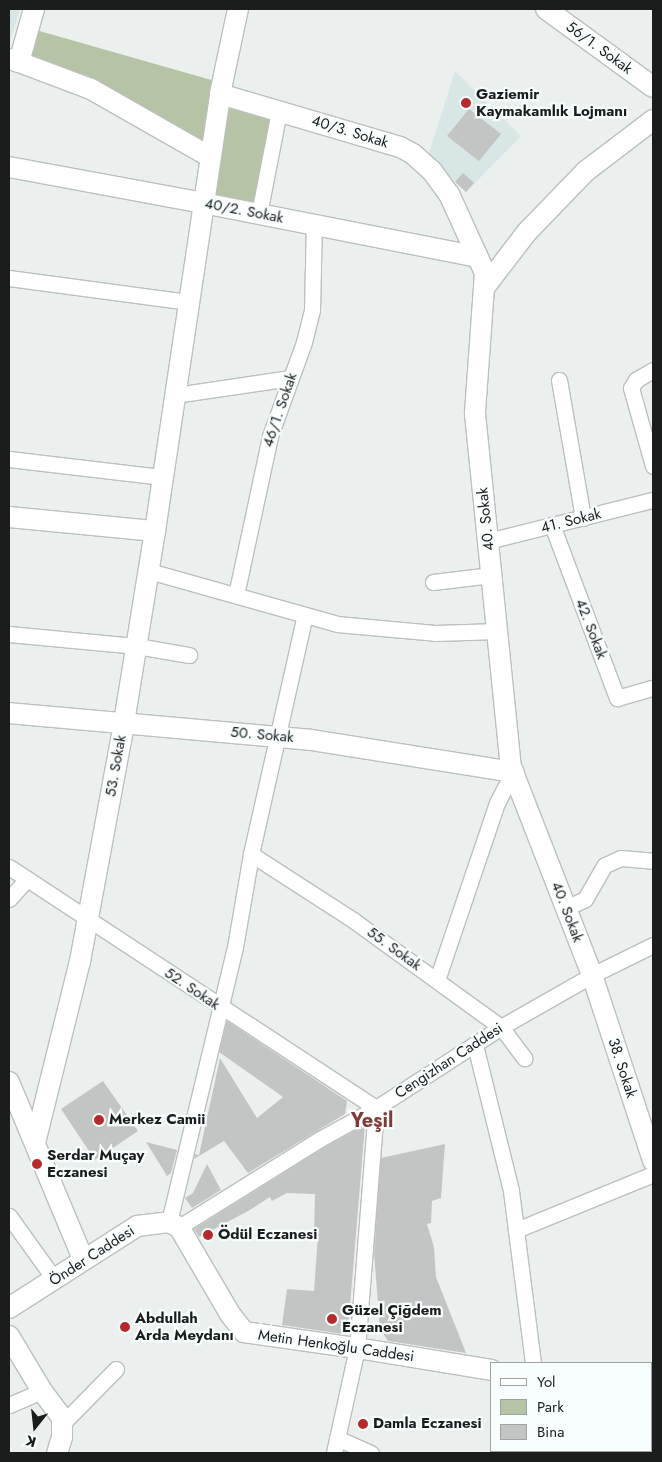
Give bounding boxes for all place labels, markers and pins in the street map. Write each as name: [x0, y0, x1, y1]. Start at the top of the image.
place label: Gaziemir Kaymakamlık Lojmanı: [476, 85, 627, 120]
marker: Gaziemir Kaymakamlık Lojmanı: [460, 97, 472, 109]
place label: Merkez Camii: [109, 1111, 205, 1129]
marker: Merkez Camii: [93, 1114, 105, 1126]
place label: Serdar Muçay Eczanesi: [47, 1146, 144, 1181]
marker: Serdar Muçay Eczanesi: [31, 1158, 43, 1170]
place label: Ödül Eczanesi: [218, 1226, 317, 1244]
marker: Ödül Eczanesi: [202, 1229, 214, 1241]
place label: Güzel Çiğdem Eczanesi: [342, 1301, 442, 1336]
place label: Abdullah Arda Meydanı: [135, 1309, 234, 1344]
marker: Güzel Çiğdem Eczanesi: [326, 1313, 338, 1325]
marker: Abdullah Arda Meydanı: [119, 1321, 131, 1333]
place label: Damla Eczanesi: [373, 1415, 482, 1433]
marker: Damla Eczanesi: [357, 1418, 369, 1430]

